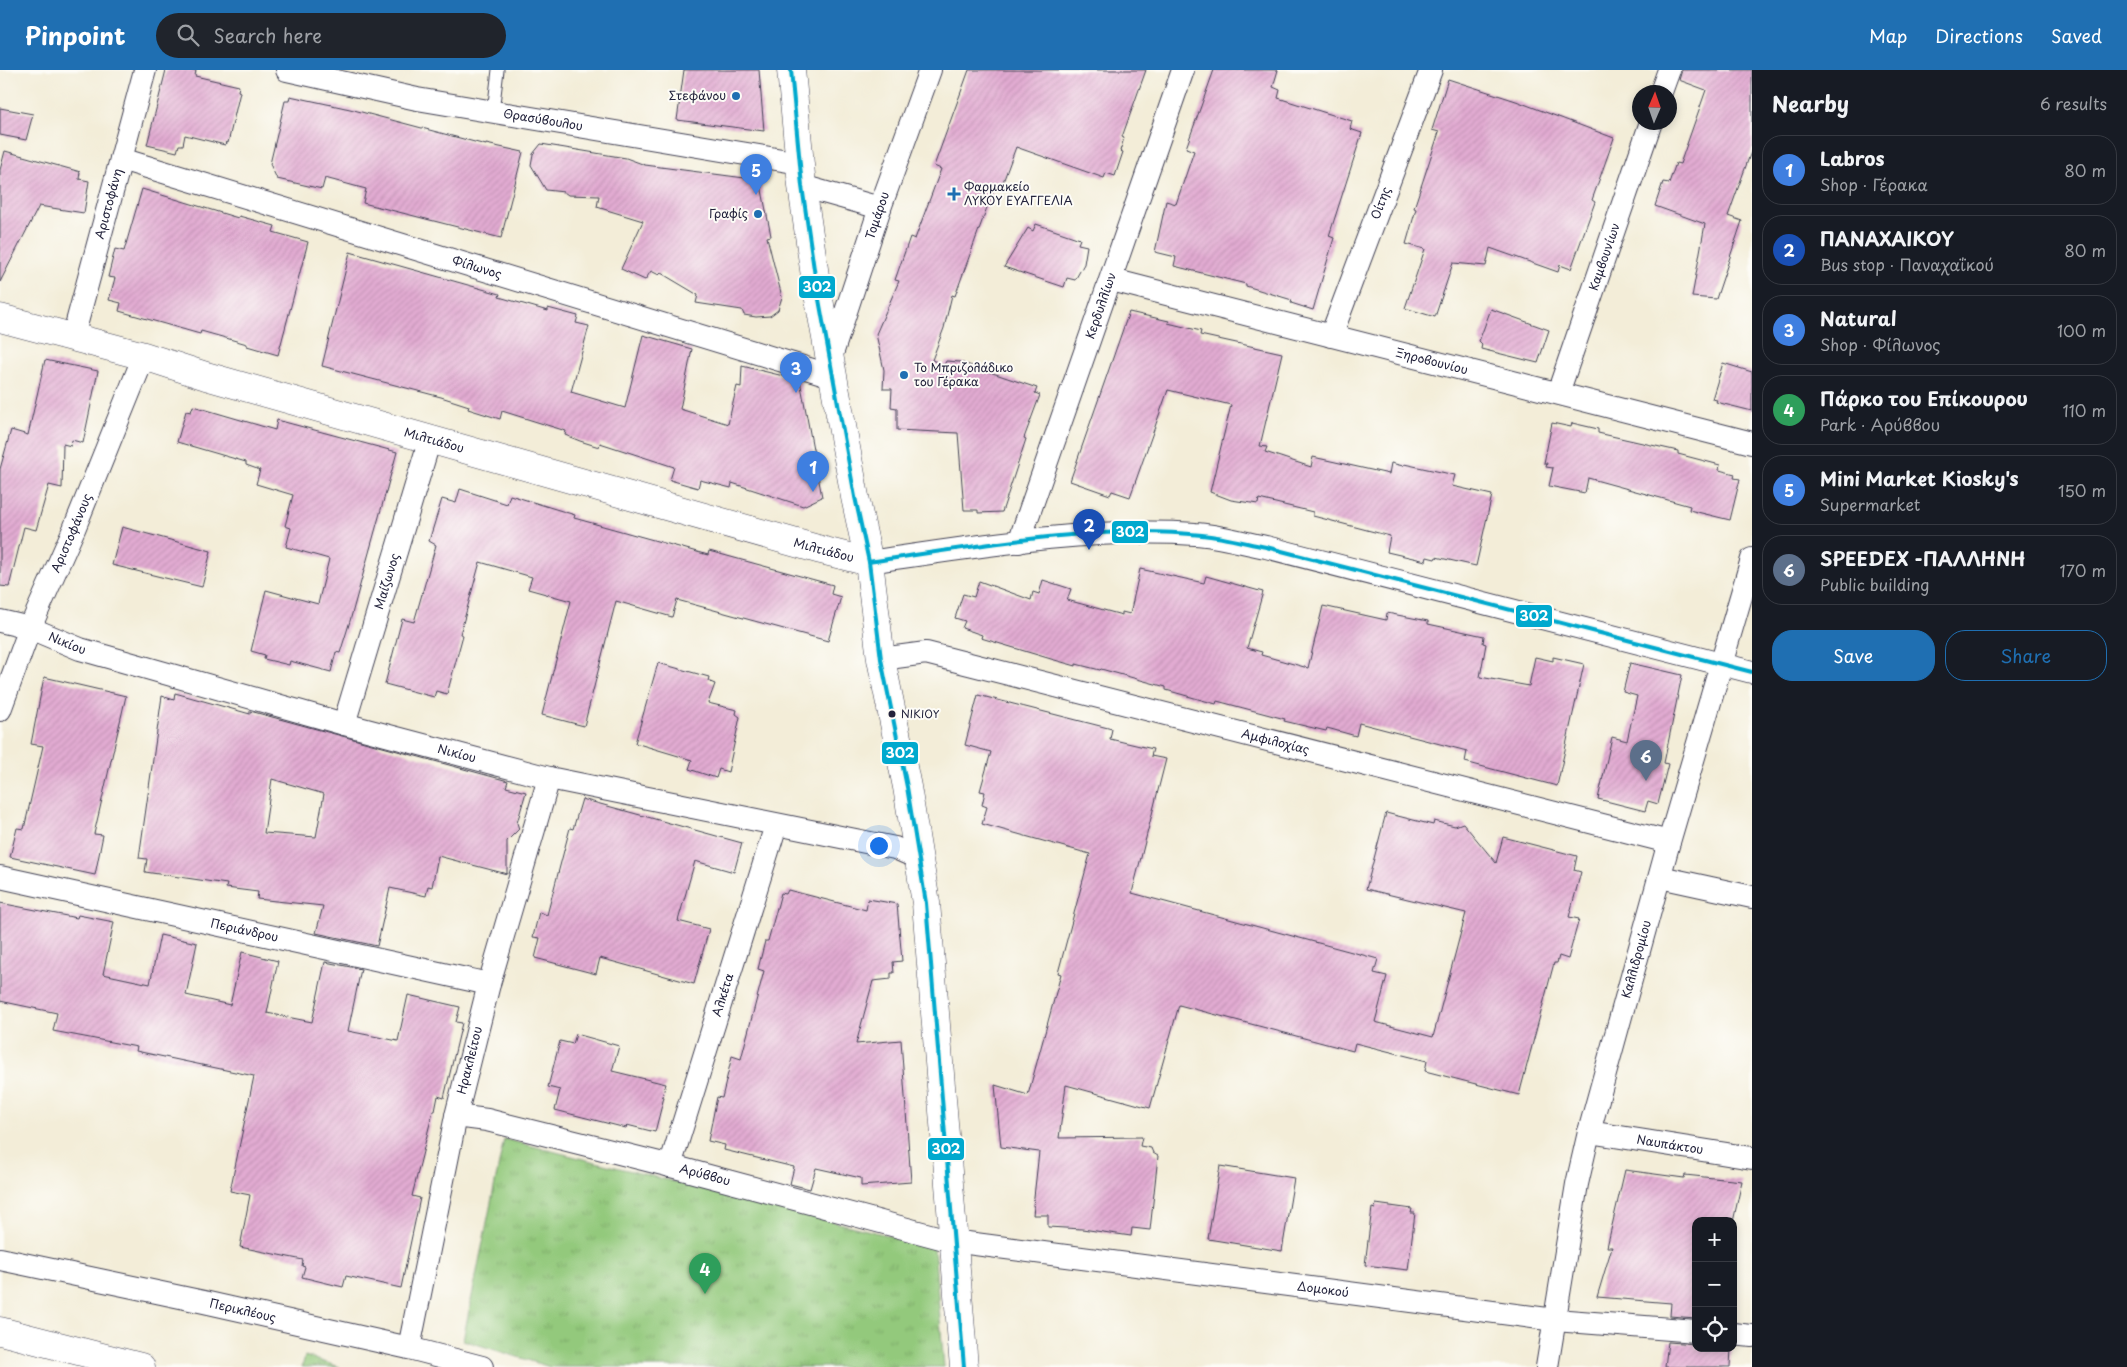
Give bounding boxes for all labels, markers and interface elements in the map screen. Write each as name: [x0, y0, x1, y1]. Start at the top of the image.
search box: [156, 13, 506, 58]
text: Pinpoint: [25, 17, 126, 53]
icon: search: [174, 21, 202, 49]
text: Search here: [214, 21, 322, 49]
text: Map: [1869, 22, 1907, 49]
text: Directions: [1935, 22, 2023, 49]
text: Saved: [2051, 22, 2102, 49]
north arrow: [1632, 85, 1677, 130]
place label: Στεφάνου: [669, 86, 726, 104]
text: Nearby: [1772, 87, 1849, 119]
marker: Στεφάνου: [730, 90, 742, 102]
text: 6 results: [2040, 91, 2107, 115]
street label: Θρασύβουλου: [502, 104, 584, 135]
text: Labros: [1820, 144, 1885, 172]
pin: 5: [740, 154, 772, 195]
text: 1: [1785, 158, 1793, 182]
text: 80 m: [2064, 158, 2106, 182]
street label: Αριστοφάνη: [90, 166, 126, 241]
text: Shop · Γέρακα: [1820, 172, 1928, 196]
place label: Φαρμακείο ΛΥΚΟΥ ΕΥΑΓΓΕΛΙΑ: [964, 177, 1073, 209]
street label: Οίτης: [1366, 184, 1394, 222]
marker: Φαρμακείο ΛΥΚΟΥ ΕΥΑΓΓΕΛΙΑ: [948, 188, 960, 200]
street label: Τομάρου: [860, 189, 893, 242]
place label: Γραφίς: [709, 204, 748, 222]
marker: Γραφίς: [752, 208, 764, 220]
street label: Καμβουνίων: [1584, 220, 1624, 293]
text: ΠΑΝΑΧΑΙΚΟΥ: [1820, 224, 1954, 252]
text: 2: [1783, 238, 1795, 262]
text: 80 m: [2064, 238, 2106, 262]
street label: Φίλωνος: [450, 251, 504, 283]
text: Bus stop · Παναχαΐκού: [1820, 252, 1994, 276]
street label: Κερδυλλίων: [1080, 270, 1120, 341]
line badge: 302: [798, 275, 836, 299]
text: 302: [803, 276, 832, 297]
text: Natural: [1820, 304, 1897, 332]
text: 3: [1784, 318, 1794, 342]
text: 100 m: [2057, 318, 2106, 342]
text: Shop · Φίλωνος: [1820, 332, 1941, 356]
street label: Ξηροβουνίου: [1394, 343, 1470, 378]
pin: 3: [780, 352, 812, 393]
place label: Το Μπριζολάδικο του Γέρακα: [914, 358, 1014, 390]
marker: Το Μπριζολάδικο του Γέρακα: [898, 369, 910, 381]
text: Πάρκο του Επίκουρου: [1820, 384, 2028, 412]
text: 4: [1784, 398, 1794, 422]
text: 110 m: [2063, 398, 2106, 422]
text: Park · Αρύββου: [1820, 412, 1940, 436]
street label: Μιλτιάδου: [402, 422, 467, 457]
pin: 1: [797, 451, 829, 492]
text: Mini Market Kiosky's: [1820, 464, 2019, 492]
text: 5: [1784, 478, 1794, 502]
text: 150 m: [2058, 478, 2106, 502]
street label: Αριστοφάνους: [46, 490, 95, 575]
text: Supermarket: [1820, 492, 1920, 516]
pin: 2: [1073, 509, 1105, 550]
line badge: 302: [1111, 520, 1149, 544]
text: 302: [1116, 521, 1145, 542]
street label: Μιλτιάδου: [792, 533, 856, 566]
text: SPEEDEX -ΠΑΛΛΗΝΗ: [1820, 544, 2026, 572]
street label: Μαίζωνος: [369, 551, 403, 611]
text: 6: [1783, 558, 1795, 582]
text: 170 m: [2060, 558, 2106, 582]
text: Public building: [1820, 572, 1930, 596]
line badge: 302: [1515, 604, 1553, 628]
text: 302: [1520, 605, 1549, 626]
street label: Νικίου: [46, 627, 88, 658]
button: Save: [1772, 630, 1935, 681]
button: Share: [1945, 630, 2107, 681]
place label: ΝΙΚΙΟΥ: [901, 705, 940, 722]
marker: ΝΙΚΙΟΥ: [887, 709, 897, 719]
street label: Αμφιλοχίας: [1240, 724, 1312, 758]
street label: Νικίου: [436, 739, 478, 766]
pin: 6: [1630, 740, 1662, 781]
line badge: 302: [881, 741, 919, 765]
text: 302: [886, 742, 915, 763]
your location: [866, 833, 892, 859]
street label: Περιάνδρου: [209, 913, 280, 946]
street label: Καλλιδρομίου: [1616, 918, 1655, 1000]
street label: Αλκέτα: [707, 971, 737, 1019]
street label: Ηρακλείτου: [452, 1024, 486, 1096]
street label: Ναυπάκτου: [1635, 1130, 1705, 1158]
line badge: 302: [927, 1137, 965, 1161]
text: 302: [932, 1138, 961, 1159]
street label: Αρύββου: [678, 1159, 733, 1189]
map controls: [1692, 1217, 1737, 1352]
button: +: [1692, 1217, 1737, 1262]
pin: 4: [689, 1253, 721, 1294]
button: −: [1692, 1262, 1737, 1307]
street label: Δομοκού: [1296, 1276, 1350, 1301]
street label: Περικλέους: [208, 1293, 278, 1326]
button: locate: [1692, 1307, 1737, 1352]

